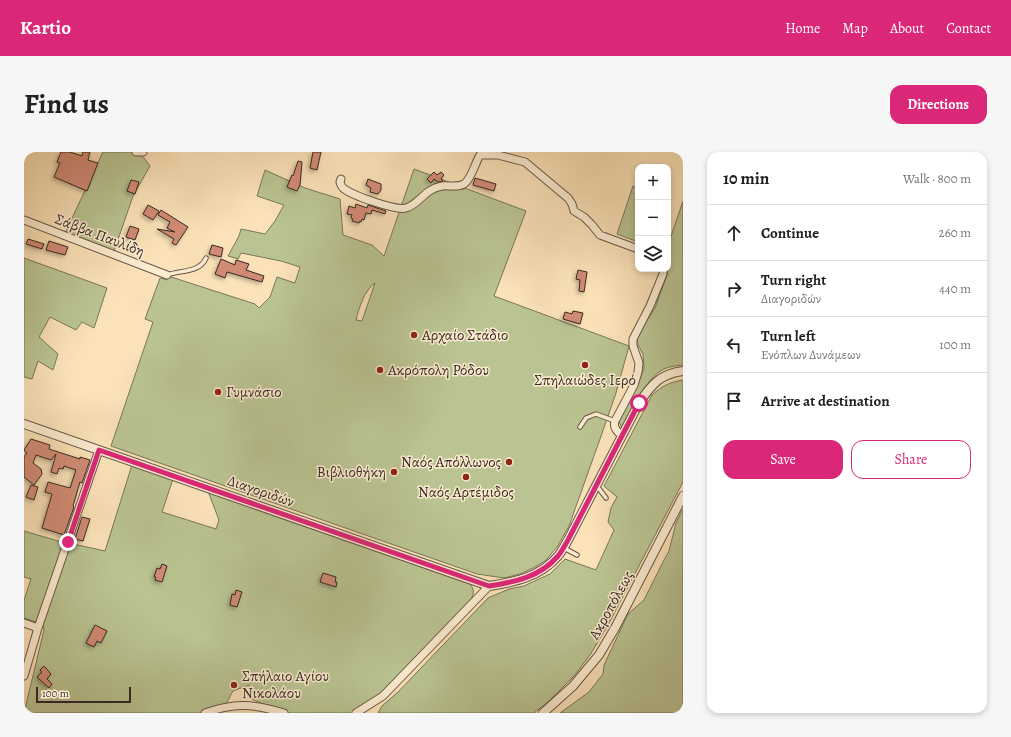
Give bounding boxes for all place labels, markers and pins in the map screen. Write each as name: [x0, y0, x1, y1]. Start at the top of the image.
place label: Αρχαίο Στάδιο: [421, 325, 508, 345]
marker: Αρχαίο Στάδιο: [409, 330, 419, 340]
place label: Ακρόπολη Ρόδου: [387, 360, 489, 380]
marker: Σπηλαιώδες Ιερό: [580, 360, 590, 370]
marker: Ακρόπολη Ρόδου: [375, 365, 385, 375]
place label: Σπηλαιώδες Ιερό: [534, 370, 636, 390]
place label: Γυμνάσιο: [226, 382, 282, 402]
marker: Γυμνάσιο: [213, 387, 223, 397]
place label: Ναός Απόλλωνος: [401, 452, 501, 472]
marker: Ναός Απόλλωνος: [504, 457, 514, 467]
place label: Βιβλιοθήκη: [317, 462, 386, 482]
marker: Βιβλιοθήκη: [389, 467, 399, 477]
marker: Ναός Αρτέμιδος: [461, 472, 471, 482]
place label: Ναός Αρτέμιδος: [418, 482, 514, 502]
place label: Σπήλαιο Αγίου Νικολάου: [242, 666, 329, 703]
marker: Σπήλαιο Αγίου Νικολάου: [229, 680, 239, 690]

